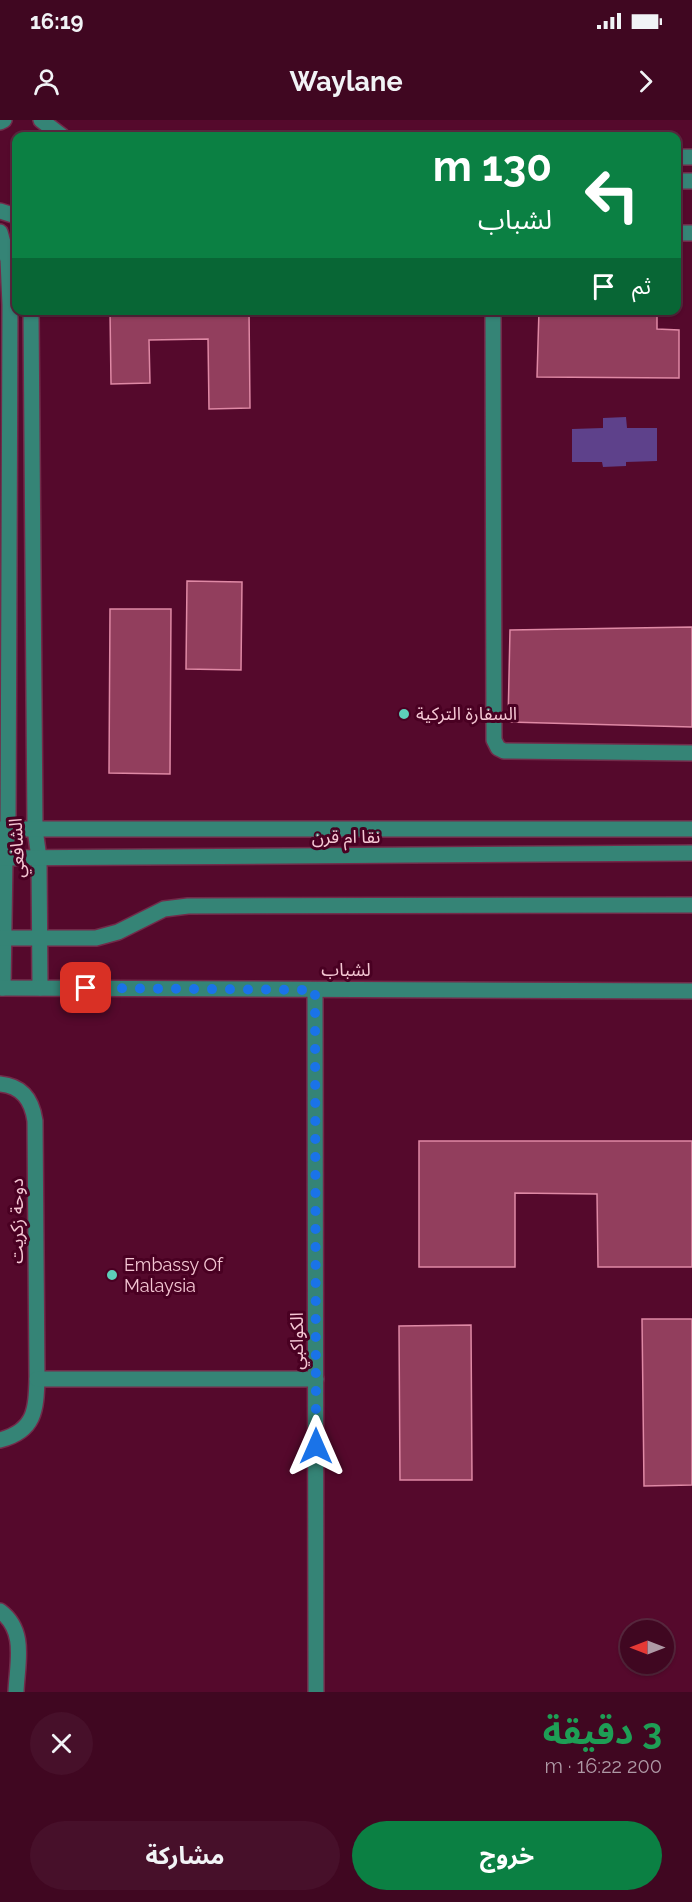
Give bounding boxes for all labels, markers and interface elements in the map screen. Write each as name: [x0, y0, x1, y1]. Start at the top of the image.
text: 16:19: [30, 8, 83, 34]
icon: person: [30, 65, 63, 98]
icon: forward: [629, 65, 662, 98]
text: Waylane: [289, 66, 403, 97]
text: 130 m: [433, 142, 552, 191]
icon: left: [573, 156, 651, 234]
text: لشباب: [478, 204, 552, 235]
icon: arrive: [587, 270, 620, 303]
text: ثم: [632, 273, 651, 299]
place label: السفارة التركية: [416, 703, 517, 725]
marker: السفارة التركية: [397, 707, 411, 721]
street label: الشافعي: [4, 817, 32, 879]
street label: نقا ام قرن: [312, 826, 380, 851]
street label: لشباب: [321, 959, 371, 980]
pin: [60, 962, 111, 1013]
icon: arrive: [69, 971, 102, 1004]
street label: دوحة زكريت: [6, 1178, 28, 1264]
place label: Embassy Of Malaysia: [124, 1254, 224, 1296]
marker: Embassy Of Malaysia: [105, 1268, 119, 1282]
street label: الكواكبي: [286, 1312, 310, 1370]
position arrow: [284, 1414, 348, 1478]
north arrow: [620, 1620, 674, 1674]
map controls: [620, 1620, 674, 1674]
text: 3 دقيقة: [543, 1710, 662, 1752]
button: close: [30, 1712, 93, 1775]
text: 200 m · 16:22: [544, 1754, 662, 1778]
button: مشاركة: [30, 1821, 340, 1890]
button: خروج: [352, 1821, 662, 1890]

